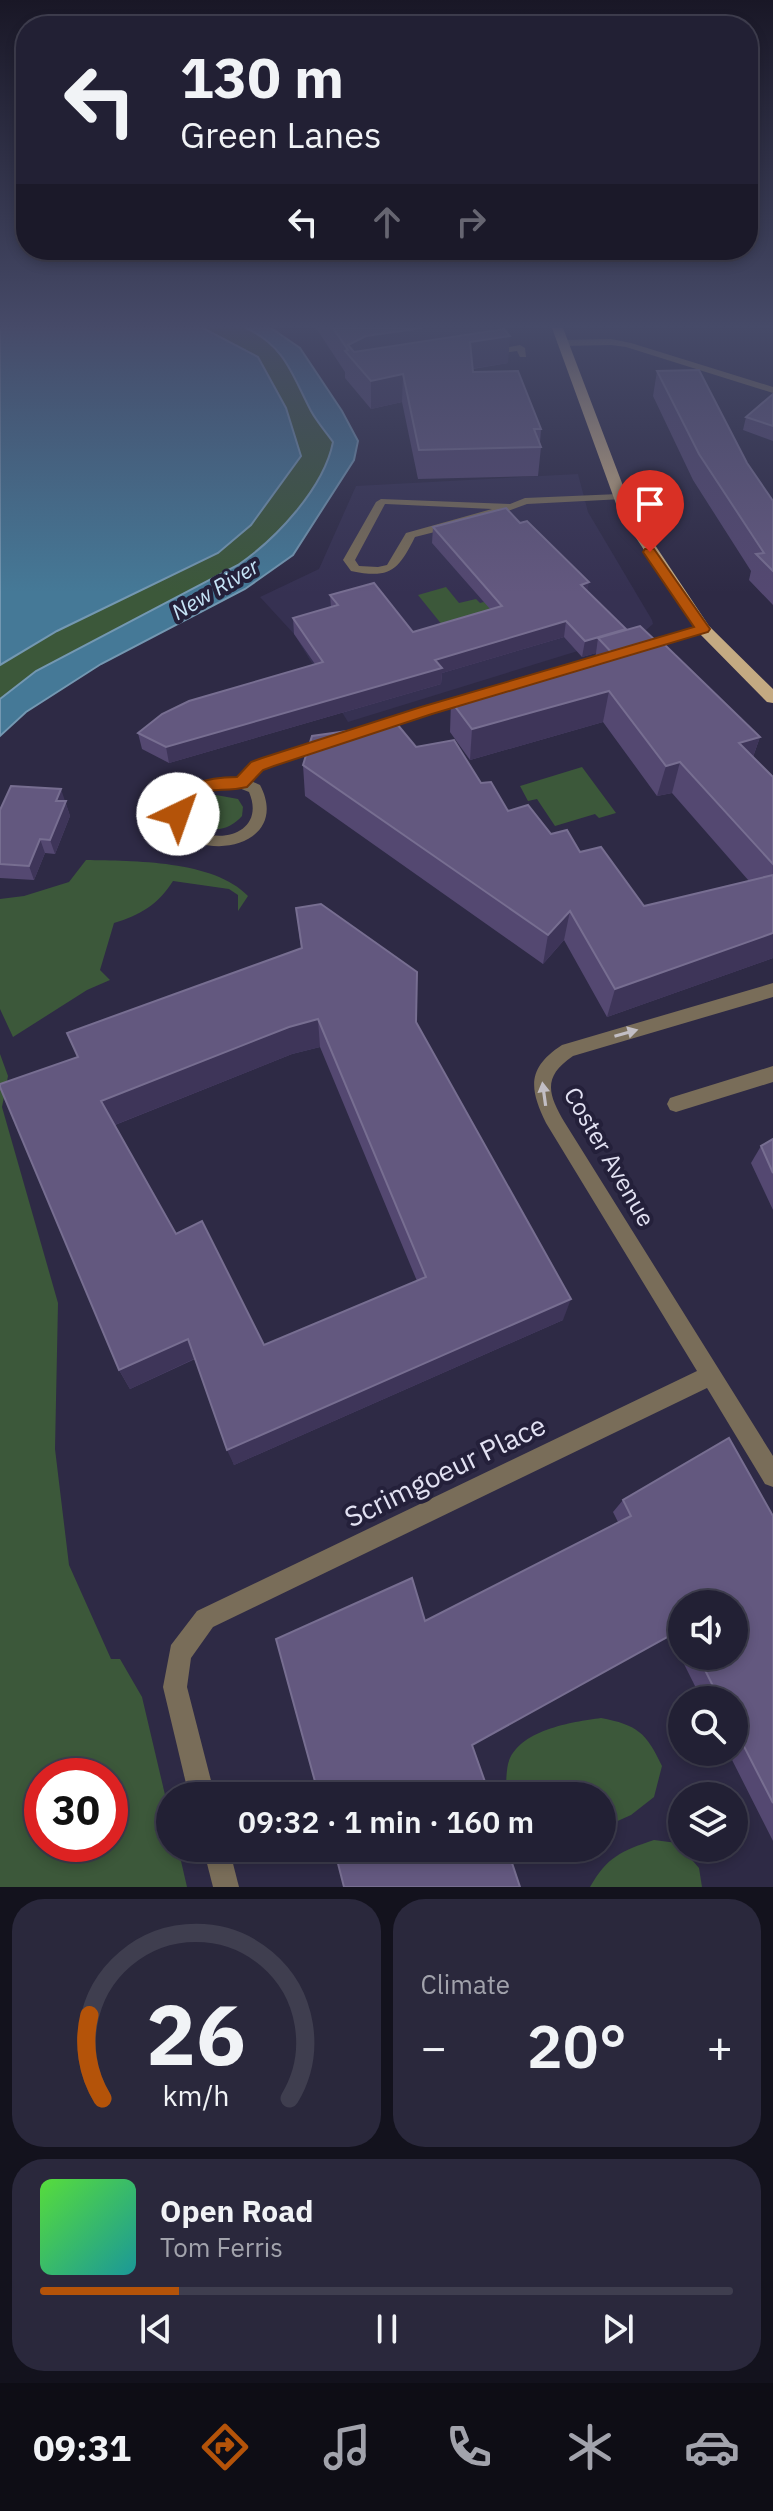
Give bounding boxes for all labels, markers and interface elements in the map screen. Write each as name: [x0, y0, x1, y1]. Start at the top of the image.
text: 130 m: [180, 41, 344, 113]
icon: left: [48, 48, 152, 152]
text: Green Lanes: [180, 111, 382, 158]
icon: left: [281, 200, 325, 244]
icon: ahead: [365, 200, 409, 244]
icon: right: [449, 200, 493, 244]
pin: [616, 470, 684, 552]
icon: arrive: [628, 482, 672, 526]
water label: New River: [166, 551, 265, 626]
position arrow: [136, 772, 220, 856]
one-way arrow: [615, 1026, 639, 1039]
street label: Coster Avenue: [557, 1081, 663, 1232]
one-way arrow: [537, 1082, 550, 1107]
street label: Scrimgoeur Place: [338, 1406, 551, 1535]
map controls: [668, 1590, 748, 1862]
button: sound: [668, 1590, 748, 1670]
button: search: [668, 1686, 748, 1766]
speed limit sign: 30: [24, 1758, 128, 1862]
button: layers: [668, 1782, 748, 1862]
text: 09:32 · 1 min · 160 m: [238, 1802, 534, 1841]
text: Climate: [421, 1967, 510, 2001]
text: 26: [146, 1980, 246, 2088]
text: 20°: [527, 2006, 627, 2085]
text: −: [421, 2018, 447, 2075]
text: +: [707, 2018, 733, 2075]
text: km/h: [163, 2077, 230, 2114]
text: Open Road: [160, 2191, 313, 2230]
text: Tom Ferris: [160, 2230, 283, 2264]
icon: previous: [134, 2307, 178, 2351]
icon: pause: [365, 2307, 409, 2351]
icon: next: [596, 2307, 640, 2351]
icon: directions: [197, 2419, 253, 2475]
icon: music: [319, 2419, 375, 2475]
icon: phone: [441, 2419, 497, 2475]
icon: climate: [562, 2419, 618, 2475]
icon: car: [684, 2419, 740, 2475]
text: 09:31: [33, 2424, 131, 2471]

